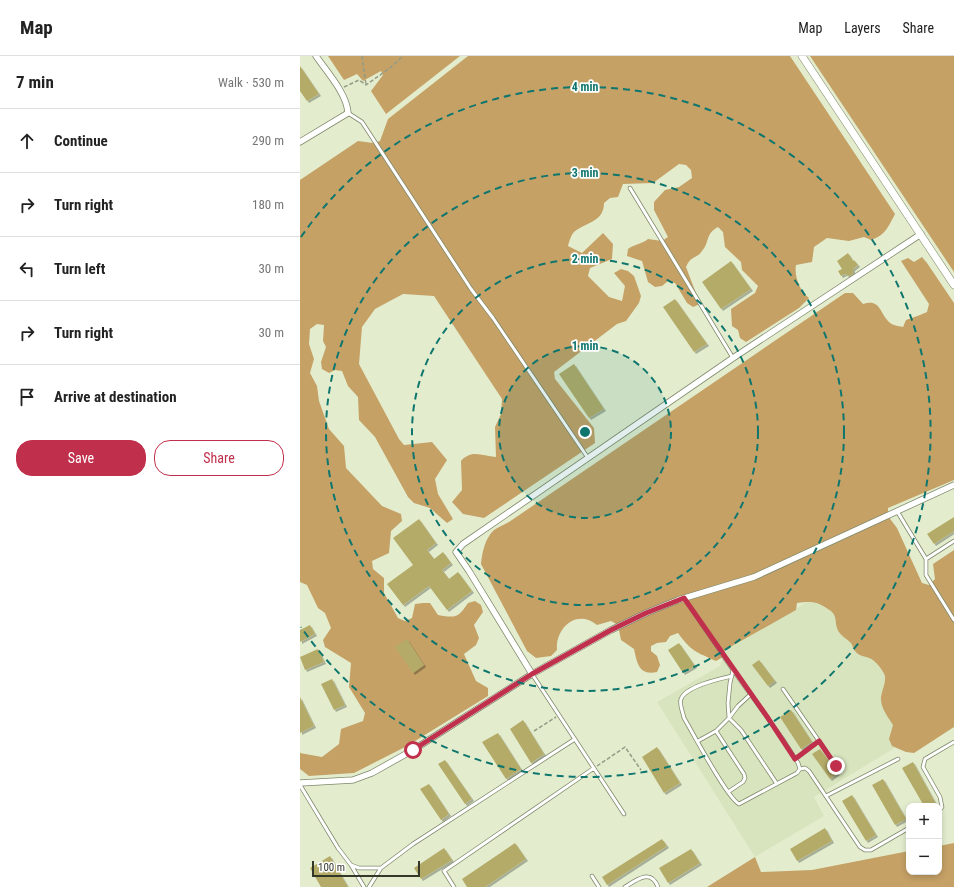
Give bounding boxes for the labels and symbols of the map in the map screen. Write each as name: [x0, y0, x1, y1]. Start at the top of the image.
text: 4 min: [572, 80, 598, 94]
text: 3 min: [572, 166, 598, 180]
text: 2 min: [572, 252, 598, 266]
text: 1 min: [572, 339, 598, 353]
centre of rings: [578, 425, 592, 439]
route start: [404, 741, 422, 759]
route end: [827, 757, 845, 775]
scale bar: [312, 859, 420, 878]

